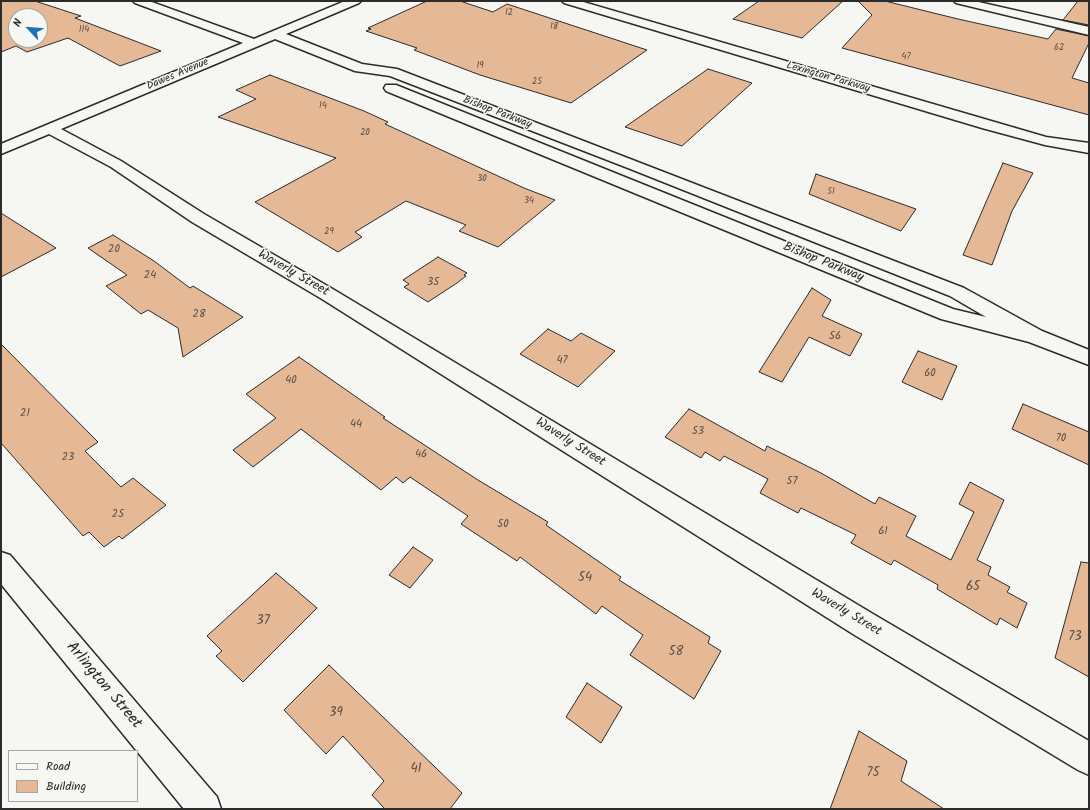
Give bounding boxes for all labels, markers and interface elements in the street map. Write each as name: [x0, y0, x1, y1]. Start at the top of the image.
north arrow: [8, 8, 48, 48]
house number: 12: [505, 8, 513, 18]
text: N: [8, 16, 28, 30]
house number: 18: [550, 22, 558, 32]
house number: 114: [79, 25, 89, 35]
house number: 62: [1054, 43, 1064, 53]
house number: 47: [901, 52, 911, 62]
street label: Dawes Avenue: [145, 56, 211, 94]
street label: Lexington Parkway: [785, 60, 871, 96]
house number: 19: [476, 61, 484, 71]
house number: 25: [532, 77, 542, 87]
street label: Bishop Parkway: [461, 94, 533, 132]
house number: 14: [319, 101, 327, 111]
house number: 20: [360, 128, 370, 138]
house number: 30: [477, 174, 487, 184]
house number: 51: [827, 187, 835, 197]
house number: 34: [524, 196, 534, 206]
house number: 29: [324, 227, 334, 237]
street label: Bishop Parkway: [780, 240, 866, 286]
house number: 20: [108, 243, 120, 257]
street label: Waverly Street: [255, 247, 331, 301]
house number: 24: [144, 269, 156, 283]
house number: 35: [427, 276, 439, 290]
house number: 28: [192, 308, 206, 322]
house number: 56: [829, 330, 841, 344]
house number: 47: [556, 354, 568, 368]
house number: 60: [924, 367, 936, 381]
house number: 40: [285, 374, 297, 388]
house number: 21: [20, 407, 30, 421]
street label: Waverly Street: [532, 415, 608, 471]
house number: 44: [350, 418, 362, 432]
house number: 53: [692, 425, 704, 439]
house number: 70: [1056, 432, 1066, 446]
house number: 46: [415, 448, 427, 462]
house number: 23: [62, 451, 74, 465]
house number: 57: [787, 475, 797, 489]
house number: 25: [112, 508, 124, 522]
house number: 50: [497, 518, 509, 532]
house number: 61: [878, 525, 888, 539]
house number: 54: [578, 571, 592, 587]
house number: 65: [966, 580, 980, 596]
street label: Waverly Street: [808, 586, 884, 640]
house number: 37: [256, 614, 270, 630]
house number: 73: [1068, 630, 1082, 646]
street label: Arlington Street: [61, 639, 145, 733]
house number: 58: [669, 645, 683, 661]
house number: 39: [329, 706, 343, 722]
legend: [8, 750, 138, 802]
text: Road: [46, 757, 70, 776]
house number: 41: [410, 762, 422, 778]
house number: 75: [867, 766, 879, 782]
text: Building: [46, 777, 86, 796]

